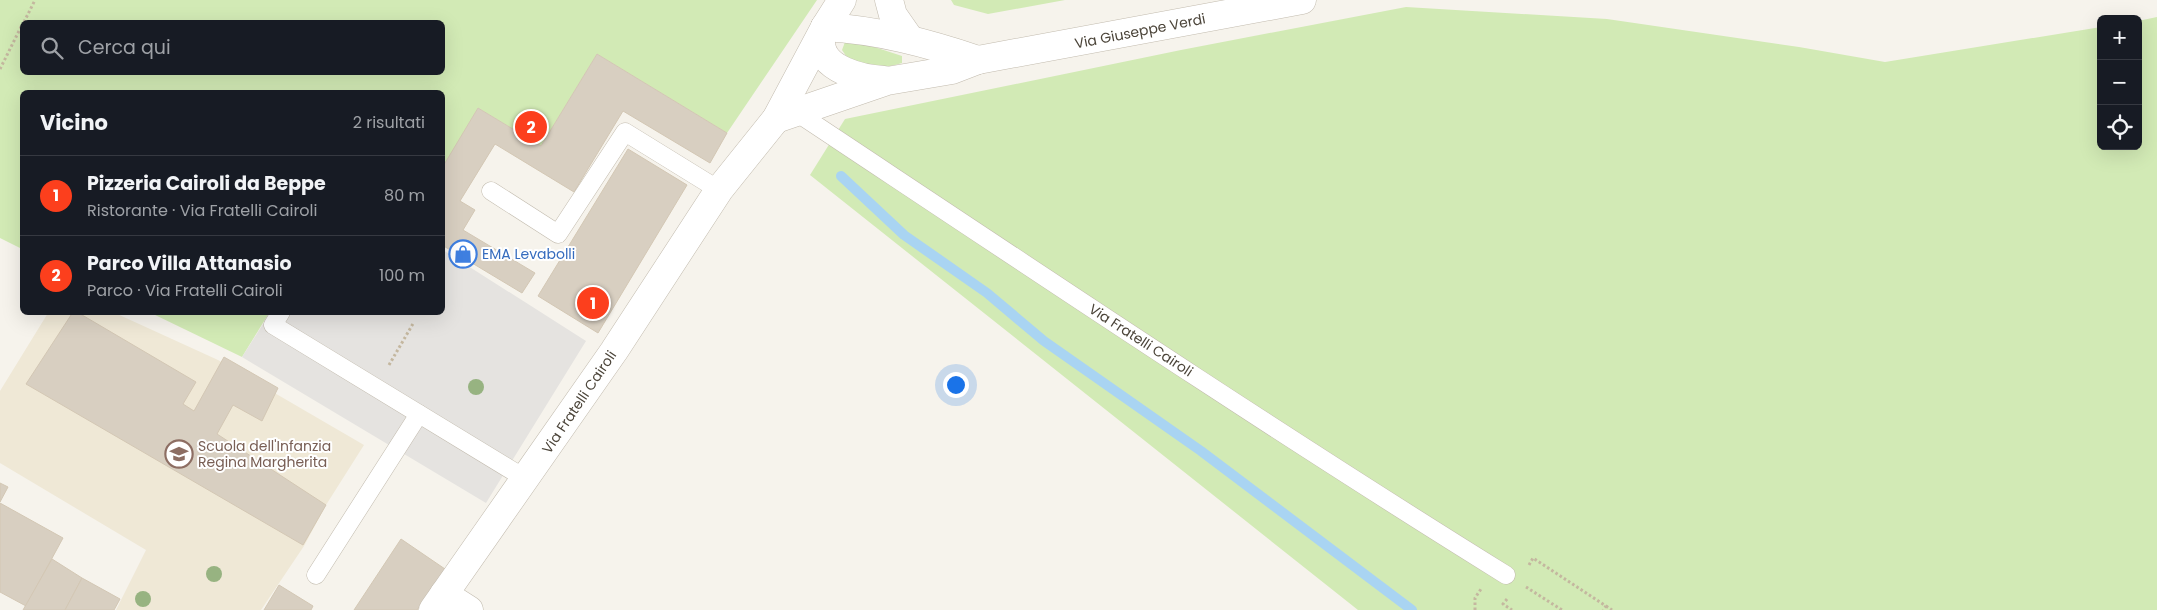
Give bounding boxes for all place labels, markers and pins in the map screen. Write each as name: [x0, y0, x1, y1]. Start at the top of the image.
pin: 2: [515, 108, 547, 146]
shop icon: EMA Levabolli: [448, 239, 478, 269]
place label: EMA Levabolli: [482, 244, 575, 264]
pin: 1: [577, 284, 609, 322]
place label: Scuola dell'Infanzia Regina Margherita: [198, 436, 331, 472]
school or university icon: Scuola dell'Infanzia Regina Margherita: [164, 439, 194, 469]

